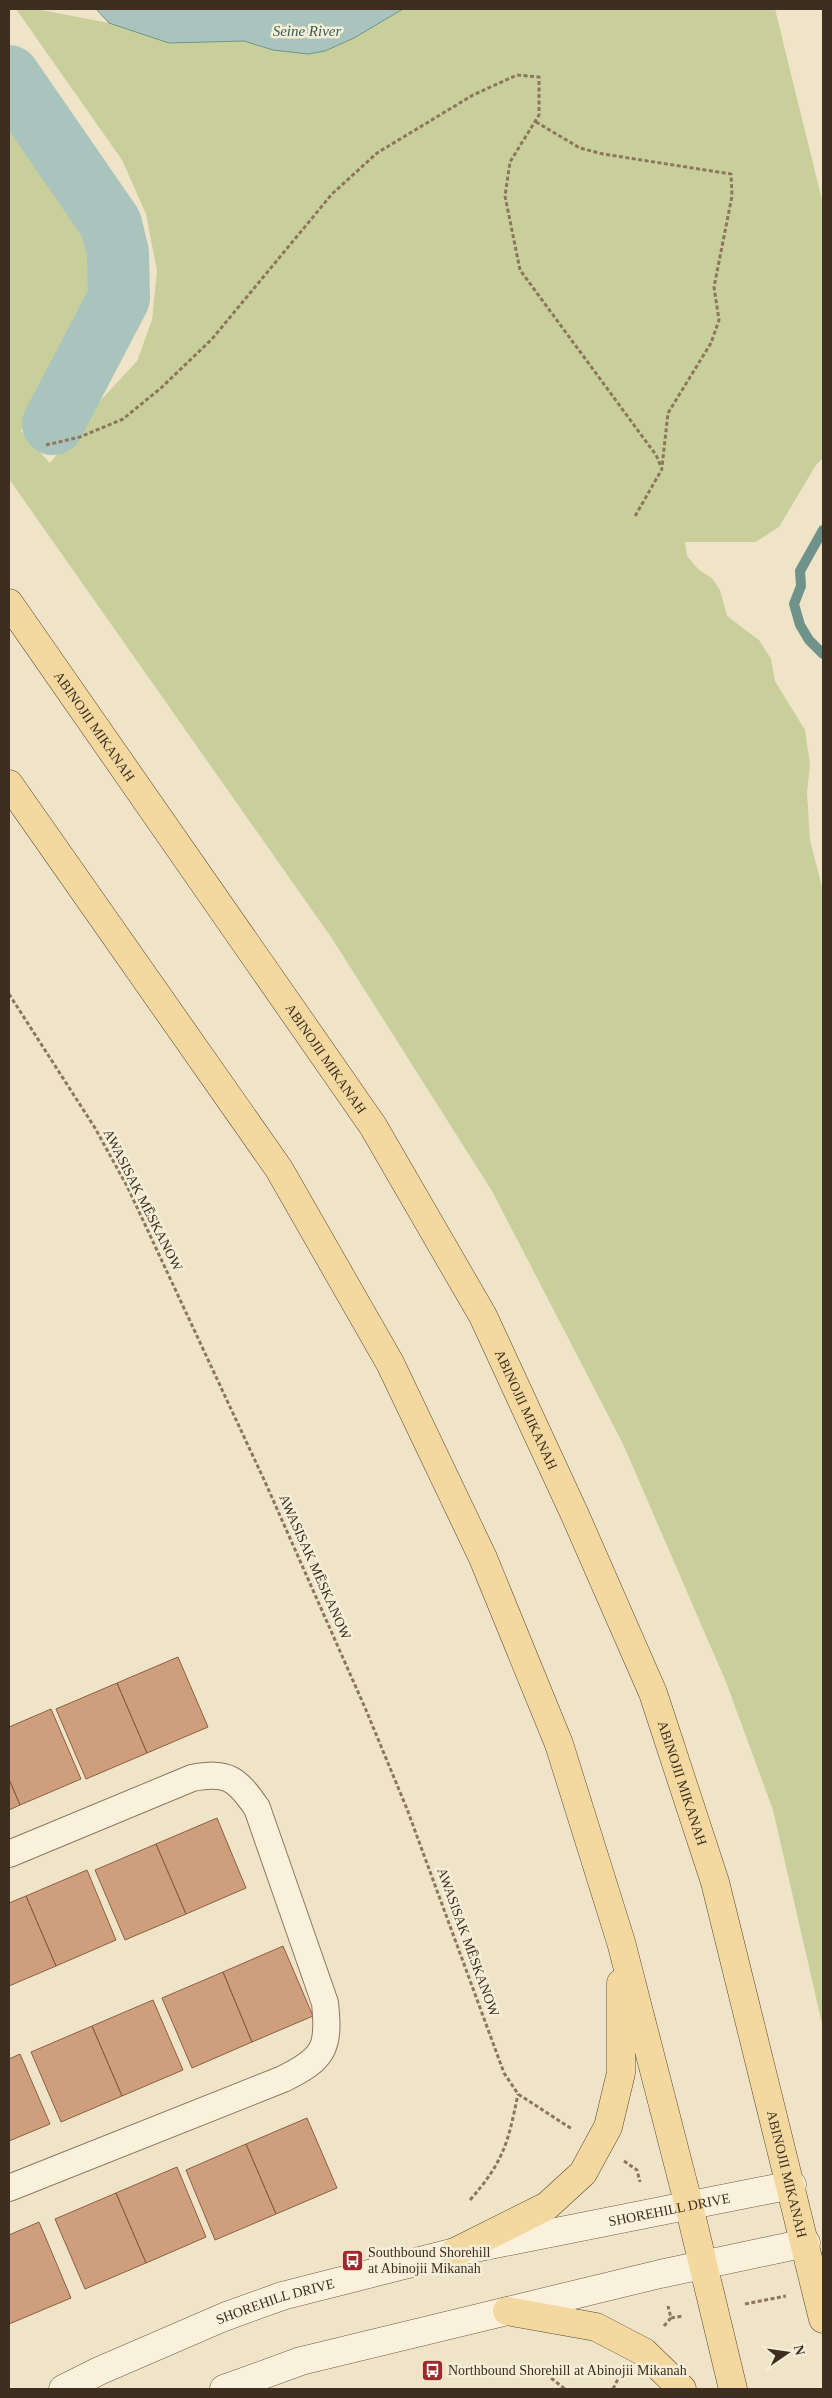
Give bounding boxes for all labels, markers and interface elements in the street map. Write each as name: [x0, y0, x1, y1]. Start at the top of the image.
water label: Seine River: [273, 23, 342, 39]
street label: ABINOJII MIKANAH: [51, 668, 138, 784]
street label: ABINOJII MIKANAH: [283, 1001, 369, 1116]
street label: AWASISAK MĒSKANOW: [101, 1127, 186, 1274]
street label: ABINOJII MIKANAH: [492, 1347, 561, 1472]
street label: AWASISAK MĒSKANOW: [276, 1492, 354, 1643]
street label: ABINOJII MIKANAH: [655, 1719, 710, 1847]
street label: AWASISAK MĒSKANOW: [434, 1866, 502, 2019]
street label: ABINOJII MIKANAH: [764, 2109, 810, 2239]
street label: SHOREHILL DRIVE: [607, 2190, 731, 2229]
place label: Southbound Shorehill at Abinojii Mikanah: [368, 2245, 491, 2276]
bus stop icon: Southbound Shorehill at Abinojii Mikanah: [340, 2248, 364, 2272]
street label: SHOREHILL DRIVE: [213, 2275, 336, 2327]
north arrow: [762, 2328, 812, 2378]
text: N: [791, 2344, 808, 2357]
bus stop icon: Northbound Shorehill at Abinojii Mikanah: [420, 2358, 444, 2382]
place label: Northbound Shorehill at Abinojii Mikanah: [448, 2363, 687, 2378]

